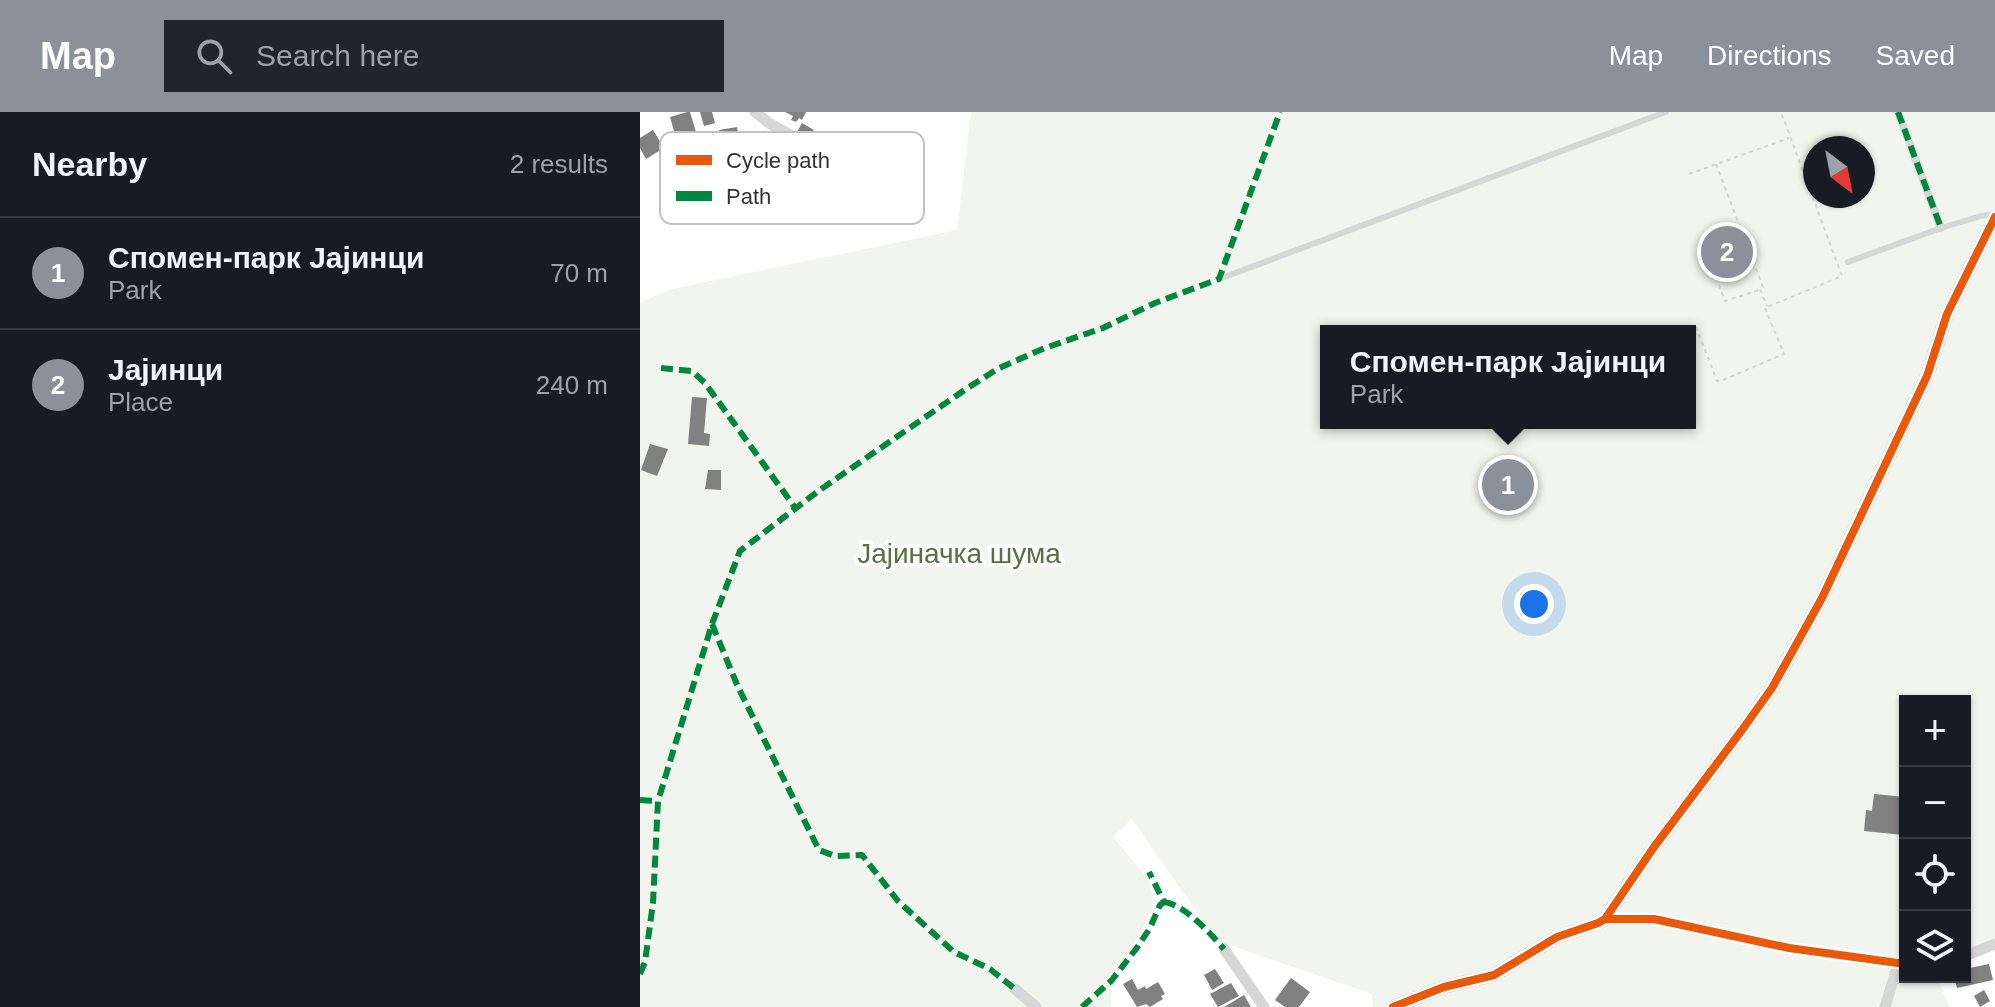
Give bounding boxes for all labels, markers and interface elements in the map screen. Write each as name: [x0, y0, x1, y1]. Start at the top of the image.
search box: [164, 20, 724, 92]
icon: search: [192, 34, 236, 78]
text: Map: [40, 35, 116, 77]
text: Search here: [256, 39, 419, 72]
text: Map: [1609, 40, 1663, 71]
text: Directions: [1707, 40, 1832, 71]
text: Saved: [1876, 40, 1955, 71]
legend: [660, 132, 924, 224]
north arrow: [1803, 136, 1875, 208]
text: Nearby: [32, 145, 147, 183]
text: Cycle path: [726, 148, 830, 173]
text: 2 results: [510, 149, 608, 179]
text: Path: [726, 184, 771, 209]
pin: 2: [1701, 222, 1753, 282]
text: Спомен-парк Јајинци: [108, 241, 424, 274]
text: 1: [51, 258, 65, 288]
text: 70 m: [550, 258, 608, 288]
text: Park: [108, 275, 161, 305]
popup: [1320, 325, 1696, 429]
text: Спомен-парк Јајинци: [1350, 345, 1666, 378]
text: Јајинци: [108, 353, 223, 386]
text: 2: [51, 370, 65, 400]
text: 240 m: [536, 370, 608, 400]
text: Park: [1350, 379, 1403, 409]
text: Place: [108, 387, 173, 417]
pin: 1: [1482, 455, 1534, 515]
park label: Јајиначка шума: [857, 538, 1061, 569]
your location: [1514, 584, 1554, 624]
map controls: [1899, 695, 1971, 983]
button: +: [1899, 695, 1971, 767]
button: −: [1899, 767, 1971, 839]
button: locate: [1899, 839, 1971, 911]
button: layers: [1899, 911, 1971, 983]

